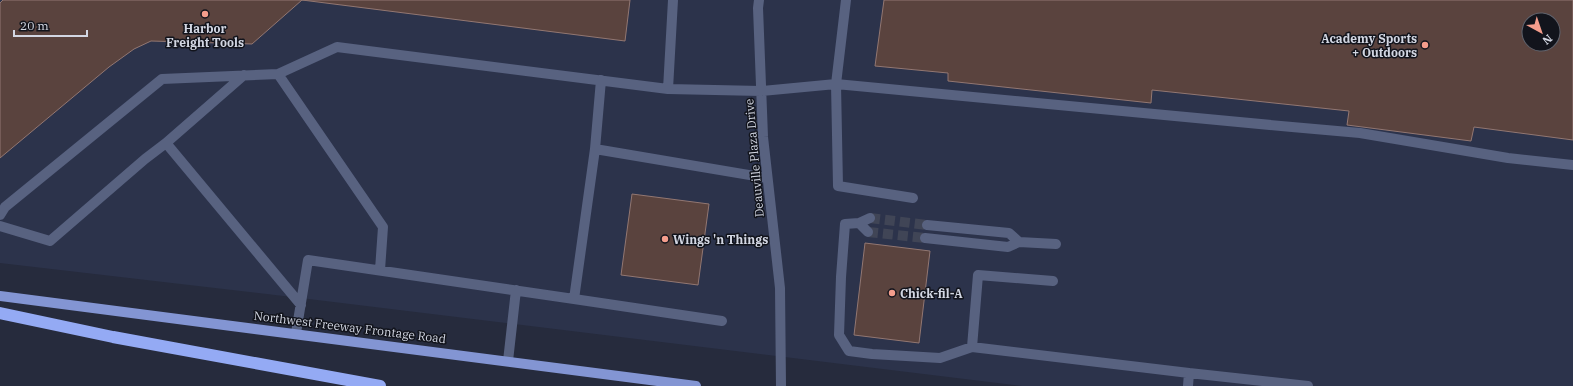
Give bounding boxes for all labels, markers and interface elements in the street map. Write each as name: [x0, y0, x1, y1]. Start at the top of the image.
marker: Harbor Freight Tools: [200, 9, 210, 19]
scale bar: [14, 12, 87, 38]
north arrow: [1521, 12, 1561, 52]
text: 20 m: [20, 18, 49, 33]
place label: Harbor Freight Tools: [166, 21, 244, 50]
place label: Academy Sports + Outdoors: [1321, 31, 1417, 60]
text: N: [1539, 32, 1555, 48]
marker: Academy Sports + Outdoors: [1420, 40, 1430, 50]
street label: Deauville Plaza Drive: [741, 98, 767, 218]
place label: Wings 'n Things: [673, 232, 768, 247]
marker: Wings 'n Things: [660, 234, 670, 244]
place label: Chick-fil-A: [900, 286, 963, 301]
marker: Chick-fil-A: [887, 288, 897, 298]
street label: Northwest Freeway Frontage Road: [253, 308, 447, 346]

